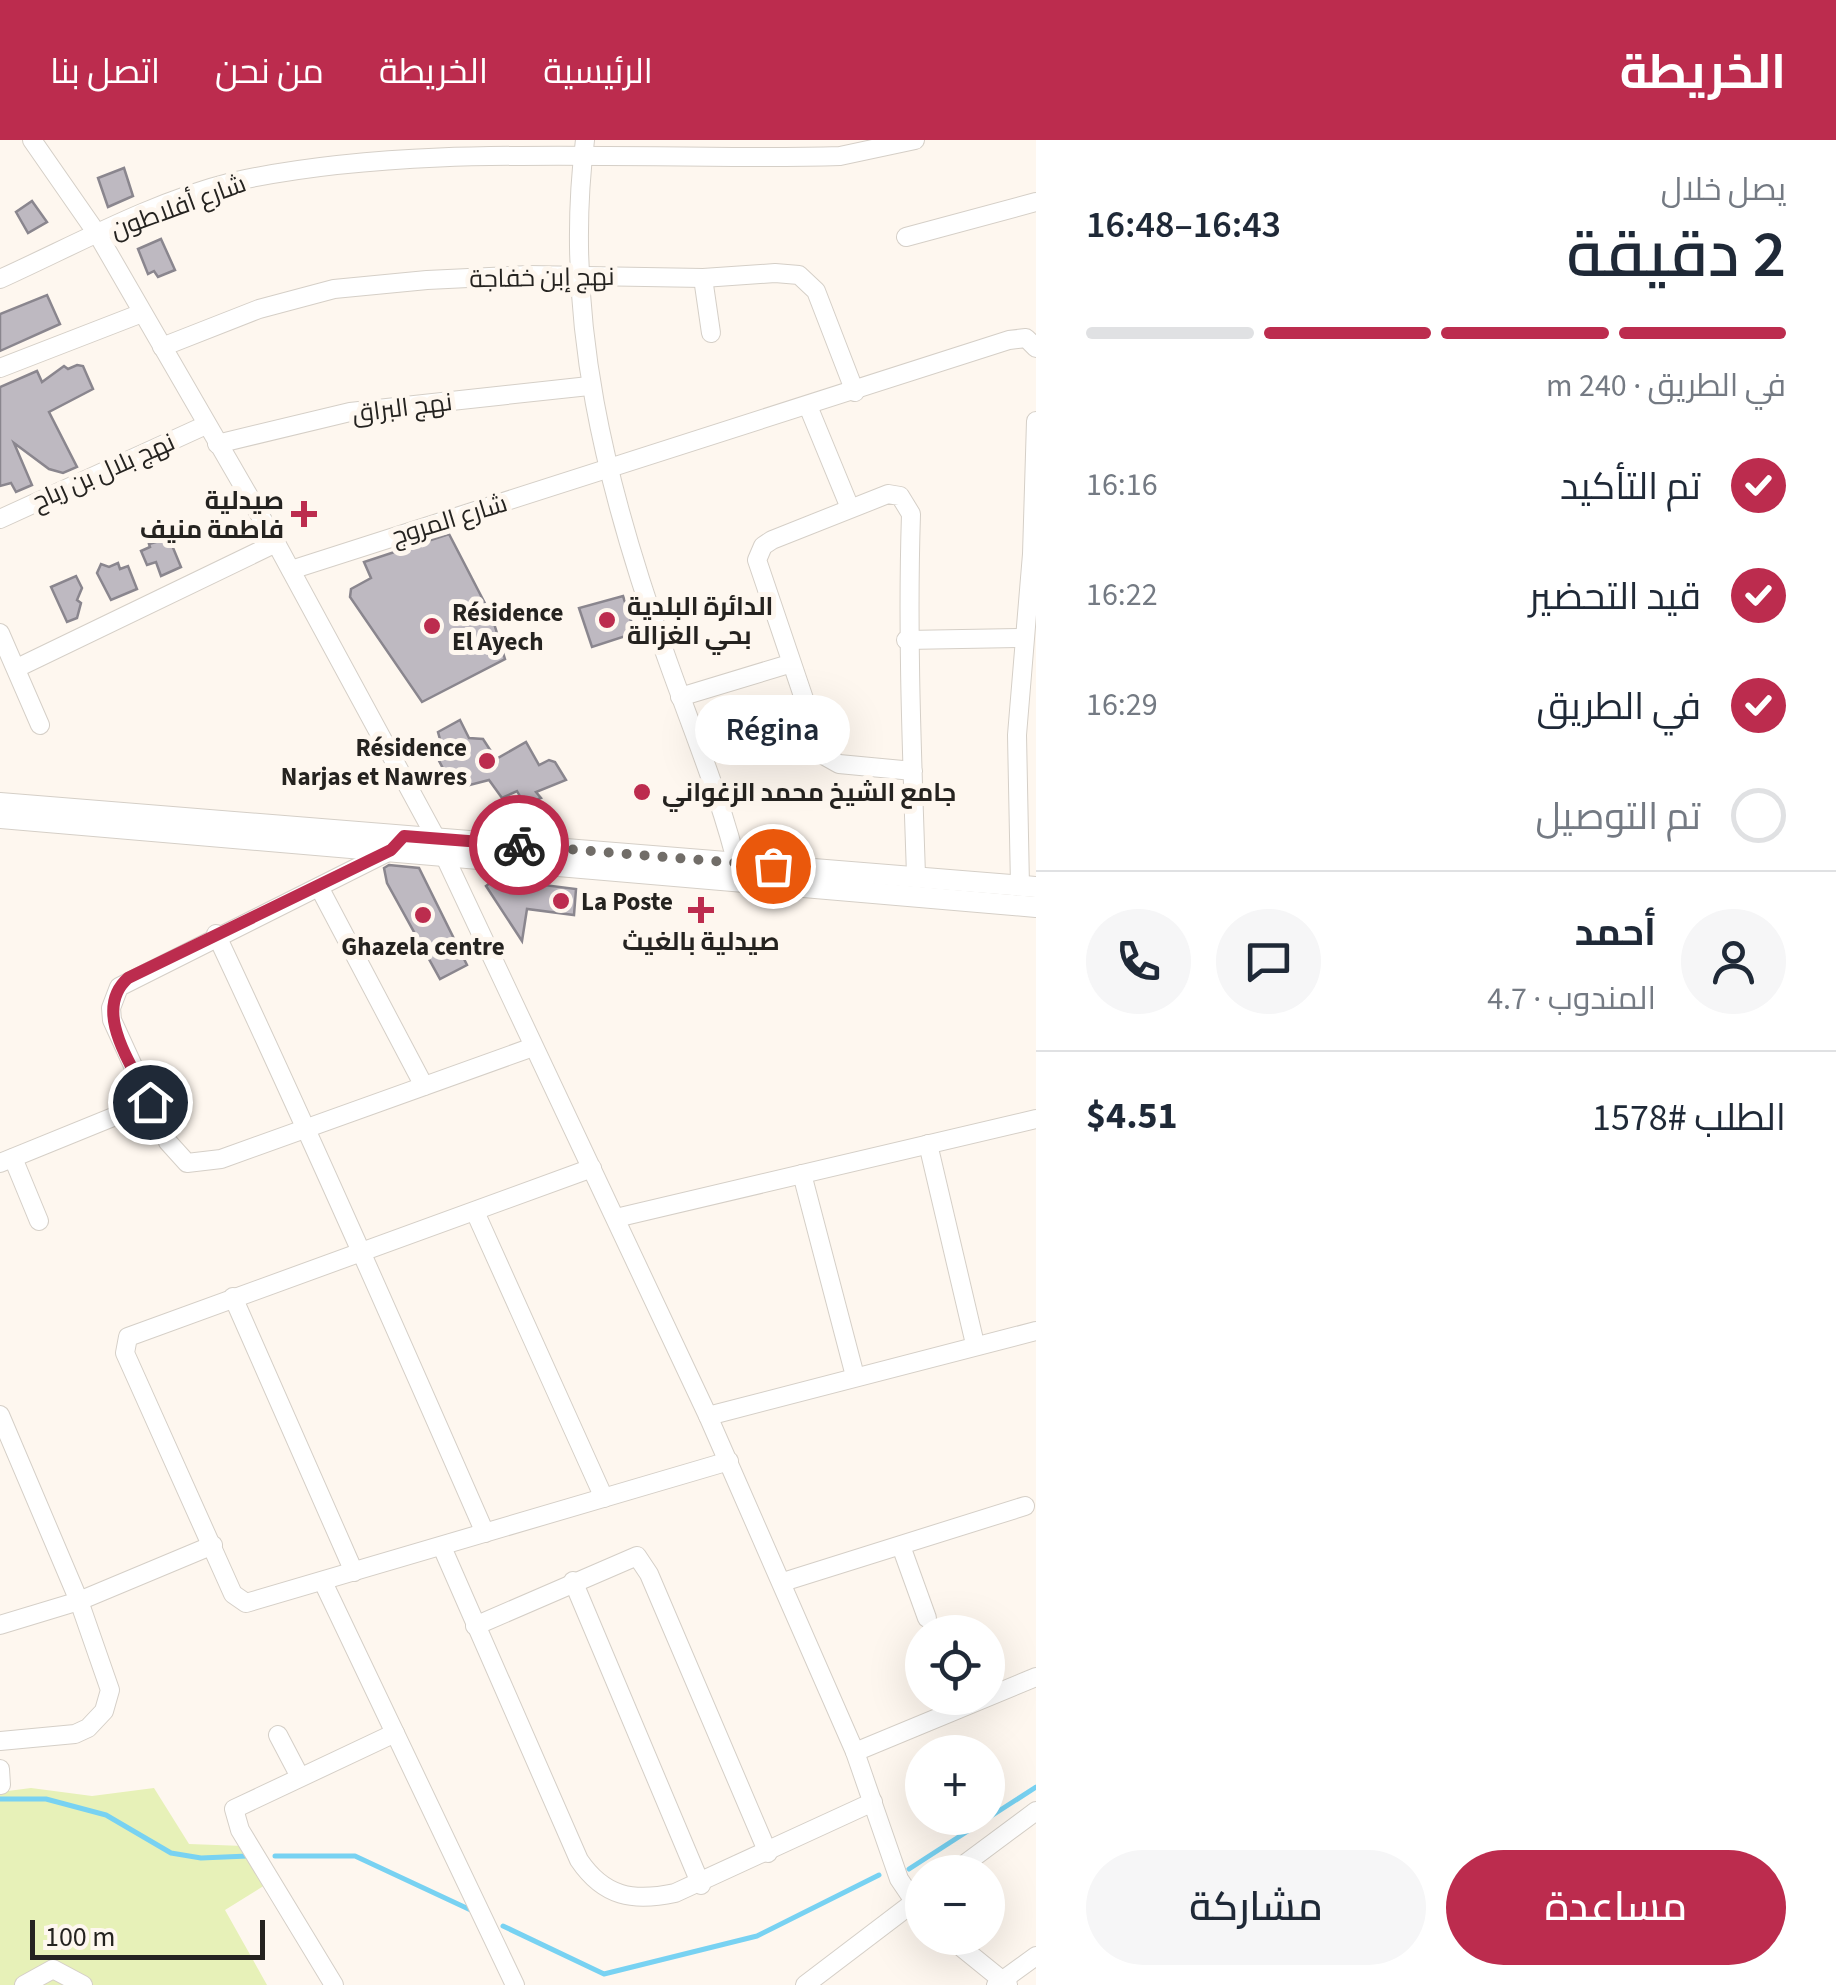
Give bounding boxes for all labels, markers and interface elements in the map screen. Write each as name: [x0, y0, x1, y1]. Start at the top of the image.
text: الخريطة: [1620, 39, 1786, 107]
text: اتصل بنا: [50, 47, 160, 97]
text: من نحن: [215, 47, 324, 97]
text: الخريطة: [379, 47, 488, 97]
text: الرئيسية: [543, 47, 653, 97]
street label: شارع أفلاطون: [106, 166, 251, 248]
text: يصل خلال: [1661, 167, 1786, 213]
text: 16:43–16:48: [1086, 198, 1281, 252]
text: 2 دقيقة: [1567, 209, 1786, 302]
street label: نهج إبن خفاجة: [469, 259, 615, 297]
text: في الطريق · 240 m: [1546, 363, 1786, 409]
street label: نهج البراق: [350, 384, 454, 432]
street label: نهج بلال بن رباح: [26, 424, 181, 520]
icon: check: [1731, 458, 1786, 513]
text: تم التأكيد: [1560, 460, 1701, 514]
text: 16:16: [1086, 462, 1158, 508]
place label: صيدلية فاطمة منيف: [140, 483, 284, 548]
street label: شارع المروج: [387, 485, 512, 555]
marker: صيدلية فاطمة منيف: [293, 503, 315, 525]
icon: check: [1731, 568, 1786, 623]
text: قيد التحضير: [1529, 570, 1701, 624]
text: 16:22: [1086, 572, 1158, 618]
place label: الدائرة البلدية بحي الغزالة: [627, 589, 773, 655]
place label: Résidence El Ayech: [452, 595, 564, 660]
marker: الدائرة البلدية بحي الغزالة: [596, 609, 618, 631]
marker: Résidence El Ayech: [421, 615, 443, 637]
icon: check: [1731, 678, 1786, 733]
text: في الطريق: [1537, 680, 1701, 734]
text: 16:29: [1086, 682, 1158, 728]
callout: Régina: [696, 696, 850, 766]
text: Régina: [726, 707, 819, 753]
place label: Résidence Narjas et Nawres: [281, 730, 467, 795]
marker: Résidence Narjas et Nawres: [476, 750, 498, 772]
place label: جامع الشيخ محمد الزغواني: [662, 775, 956, 812]
marker: جامع الشيخ محمد الزغواني: [631, 781, 653, 803]
text: تم التوصيل: [1536, 790, 1701, 844]
courier: [469, 795, 569, 895]
icon: bike: [492, 818, 547, 873]
pin: [731, 824, 816, 909]
icon: bag: [746, 839, 801, 894]
place label: La Poste: [581, 884, 673, 920]
marker: La Poste: [550, 890, 572, 912]
marker: صيدلية بالغيث: [690, 899, 712, 921]
marker: Ghazela centre: [412, 904, 434, 926]
text: أحمد: [1575, 906, 1656, 960]
button: phone: [1086, 909, 1191, 1014]
button: chat: [1216, 909, 1321, 1014]
button: person: [1681, 909, 1786, 1014]
place label: صيدلية بالغيث: [622, 924, 780, 960]
place label: Ghazela centre: [341, 929, 505, 965]
text: المندوب · 4.7: [1487, 976, 1656, 1022]
pin: [108, 1060, 193, 1145]
icon: home: [123, 1075, 178, 1130]
text: $4.51: [1086, 1089, 1178, 1143]
text: الطلب #1578: [1592, 1091, 1786, 1145]
map controls: [905, 1615, 1005, 1955]
button: locate: [905, 1615, 1005, 1715]
button: +: [905, 1735, 1005, 1835]
button: مشاركة: [1086, 1850, 1426, 1965]
button: مساعدة: [1446, 1850, 1786, 1965]
button: −: [905, 1855, 1005, 1955]
scale bar: [30, 1915, 265, 1960]
text: 100 m: [45, 1917, 116, 1957]

